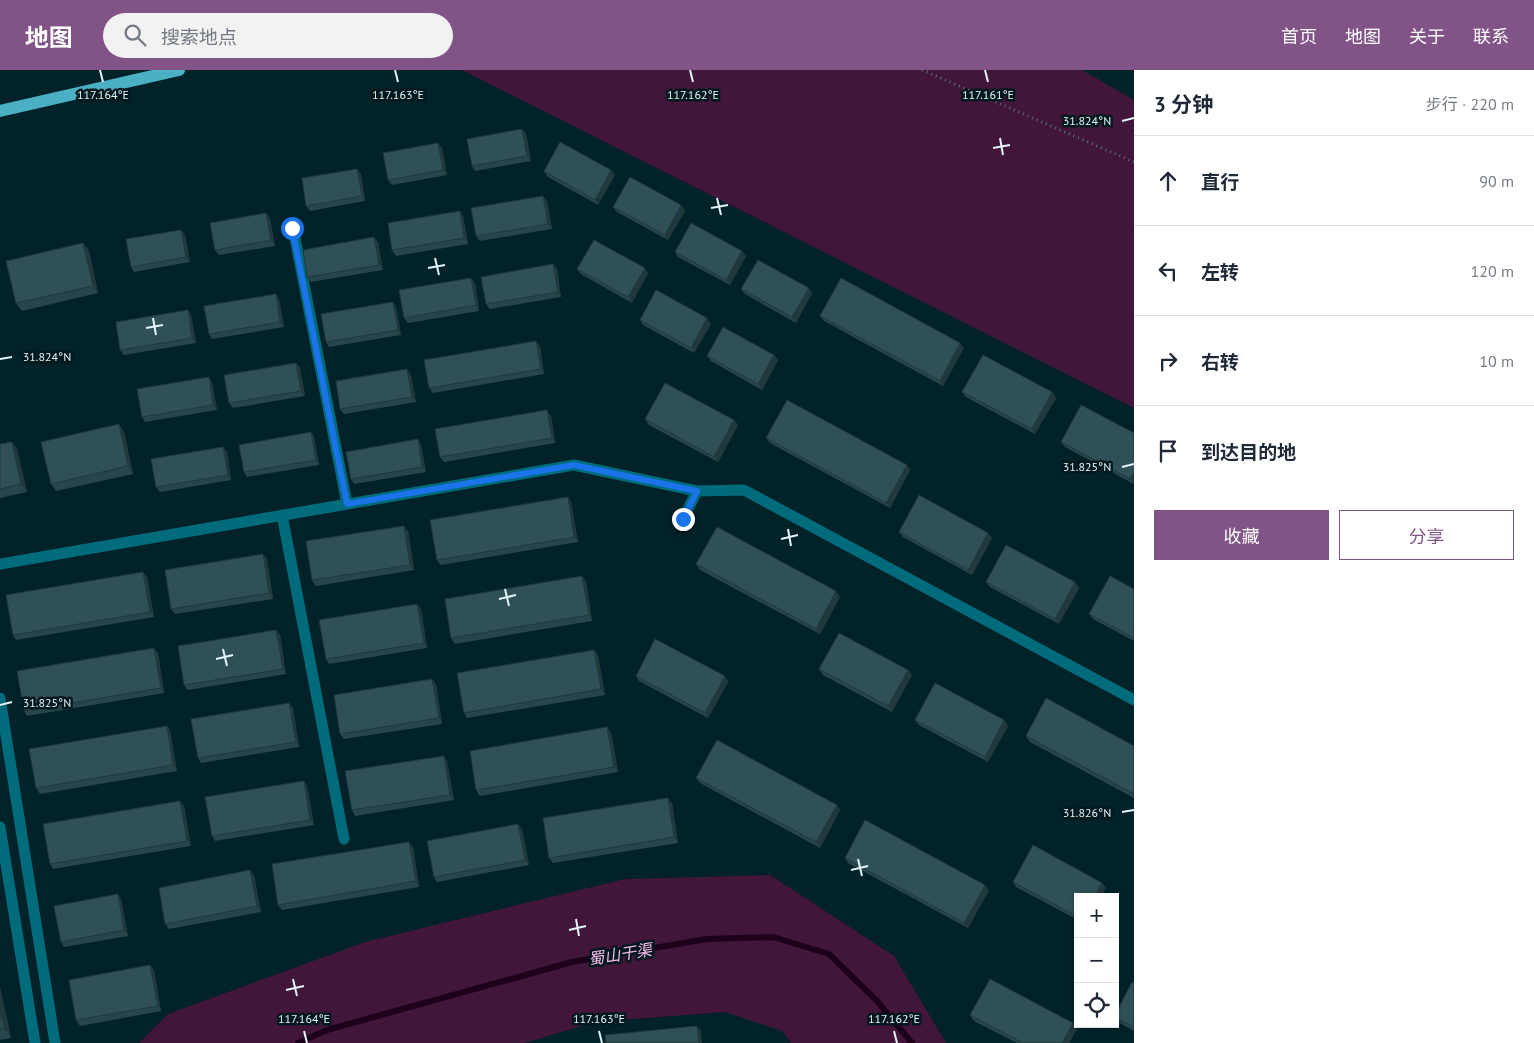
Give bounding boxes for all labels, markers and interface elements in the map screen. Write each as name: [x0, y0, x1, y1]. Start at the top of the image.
search box: [103, 13, 453, 58]
icon: search: [121, 21, 149, 49]
text: 地图: [25, 22, 73, 53]
text: 搜索地点: [161, 25, 237, 49]
text: 首页: [1281, 25, 1317, 48]
text: 地图: [1345, 25, 1381, 48]
text: 关于: [1409, 25, 1445, 48]
text: 联系: [1473, 25, 1509, 48]
text: 117.164°E: [77, 87, 129, 102]
text: 117.163°E: [372, 87, 424, 102]
text: 117.162°E: [667, 87, 719, 102]
text: 117.161°E: [962, 87, 1014, 102]
text: 3 分钟: [1154, 91, 1213, 118]
text: 步行 · 220 m: [1426, 94, 1514, 114]
text: 31.824°N: [1063, 113, 1111, 128]
icon: ahead: [1154, 167, 1182, 195]
text: 直行: [1201, 170, 1239, 194]
text: 90 m: [1479, 171, 1514, 191]
route start: [281, 217, 304, 240]
icon: left: [1154, 257, 1182, 285]
text: 左转: [1201, 260, 1239, 284]
text: 120 m: [1471, 261, 1514, 281]
icon: right: [1154, 347, 1182, 375]
text: 31.824°N: [23, 349, 71, 364]
text: 右转: [1201, 350, 1239, 374]
text: 10 m: [1479, 351, 1514, 371]
icon: arrive: [1154, 437, 1182, 465]
text: 到达目的地: [1201, 440, 1296, 464]
text: 31.825°N: [1063, 459, 1111, 474]
route end: [672, 508, 695, 531]
button: 收藏: [1154, 510, 1329, 560]
button: 分享: [1339, 510, 1514, 560]
text: 31.825°N: [23, 695, 71, 710]
text: 31.826°N: [1063, 805, 1111, 820]
map controls: [1074, 893, 1119, 1028]
button: +: [1074, 893, 1119, 938]
button: −: [1074, 938, 1119, 983]
water label: 蜀山干渠: [587, 939, 655, 969]
button: locate: [1074, 983, 1119, 1028]
text: 117.164°E: [278, 1011, 330, 1026]
text: 117.163°E: [573, 1011, 625, 1026]
text: 117.162°E: [868, 1011, 920, 1026]

